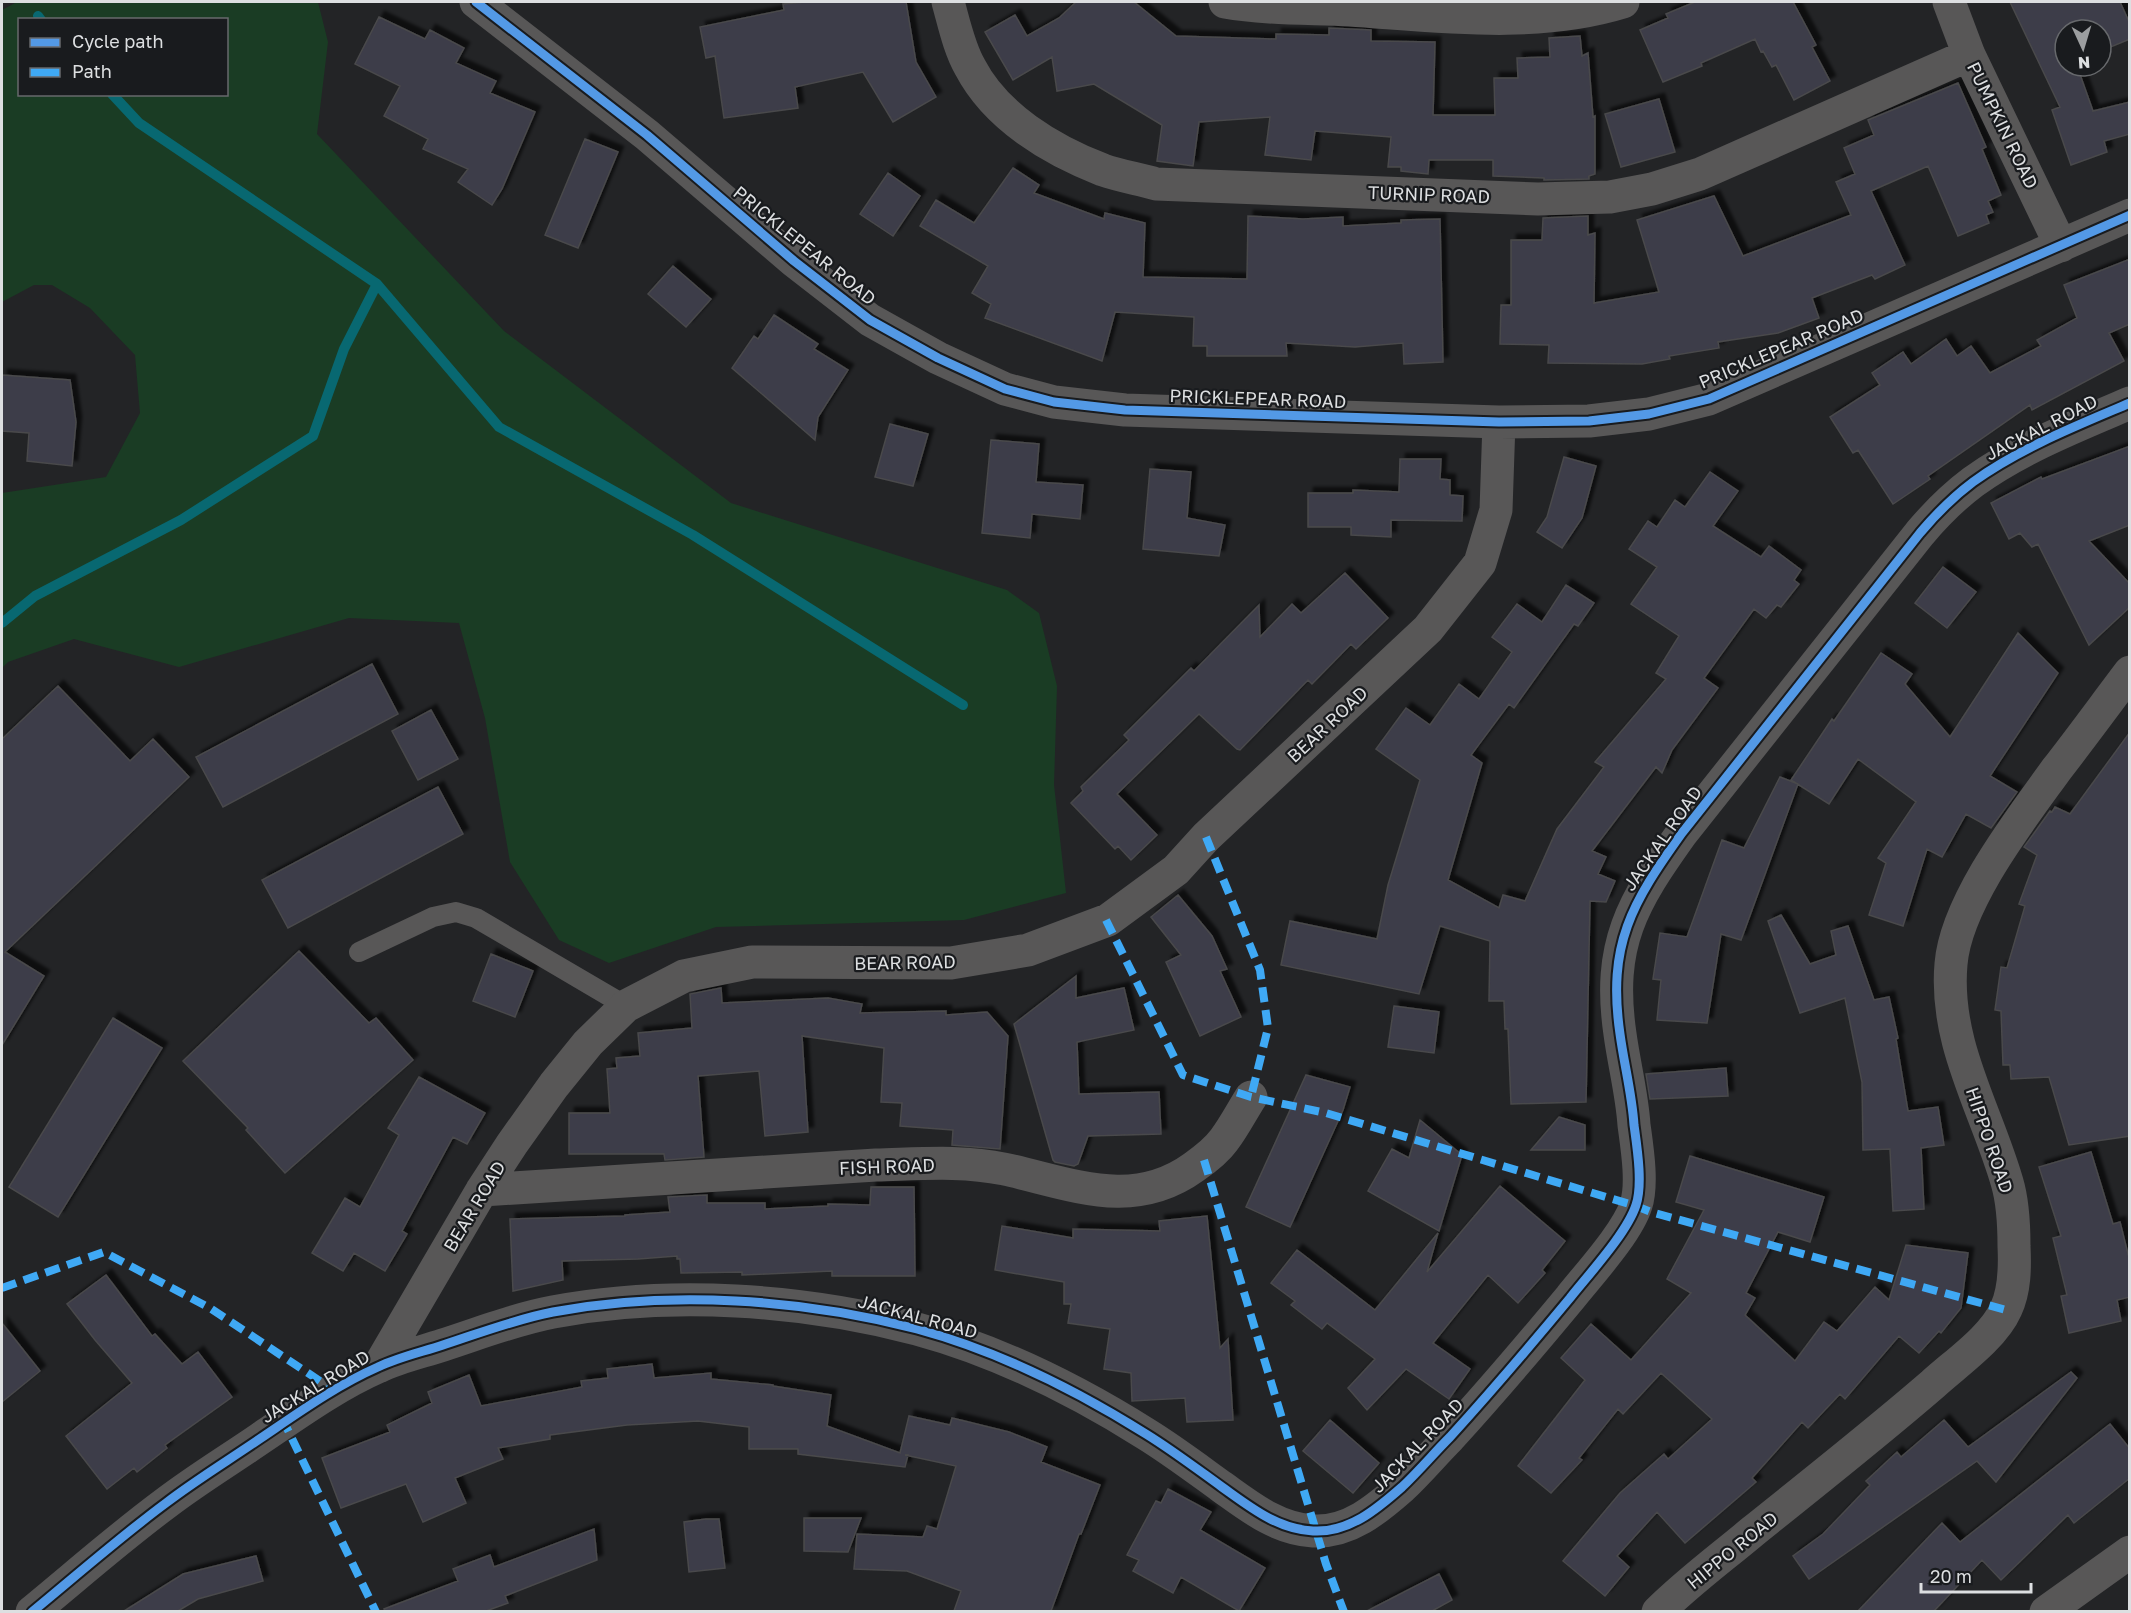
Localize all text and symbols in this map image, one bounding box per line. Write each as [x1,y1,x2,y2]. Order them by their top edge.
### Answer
legend [18,18,228,96]
north arrow [2053,18,2113,78]
text: Cycle path [72,30,164,52]
text: N [2077,53,2091,73]
street label: PUMPKIN ROAD [1963,58,2043,192]
text: Path [72,60,112,82]
street label: PRICKLEPEAR ROAD [729,181,881,309]
street label: TURNIP ROAD [1368,181,1490,207]
street label: PRICKLEPEAR ROAD [1695,303,1867,393]
street label: PRICKLEPEAR ROAD [1169,384,1347,412]
street label: JACKAL ROAD [1981,389,2101,465]
street label: BEAR ROAD [1282,681,1372,767]
street label: JACKAL ROAD [1618,781,1706,895]
street label: BEAR ROAD [854,950,956,974]
street label: HIPPO ROAD [1962,1084,2018,1196]
street label: FISH ROAD [839,1153,935,1179]
street label: BEAR ROAD [438,1157,510,1255]
street label: JACKAL ROAD [856,1289,980,1343]
street label: JACKAL ROAD [257,1345,373,1427]
street label: JACKAL ROAD [1366,1393,1468,1497]
street label: HIPPO ROAD [1682,1507,1782,1593]
scale bar [1921,1556,2030,1594]
text: 20 m [1930,1565,1972,1587]

